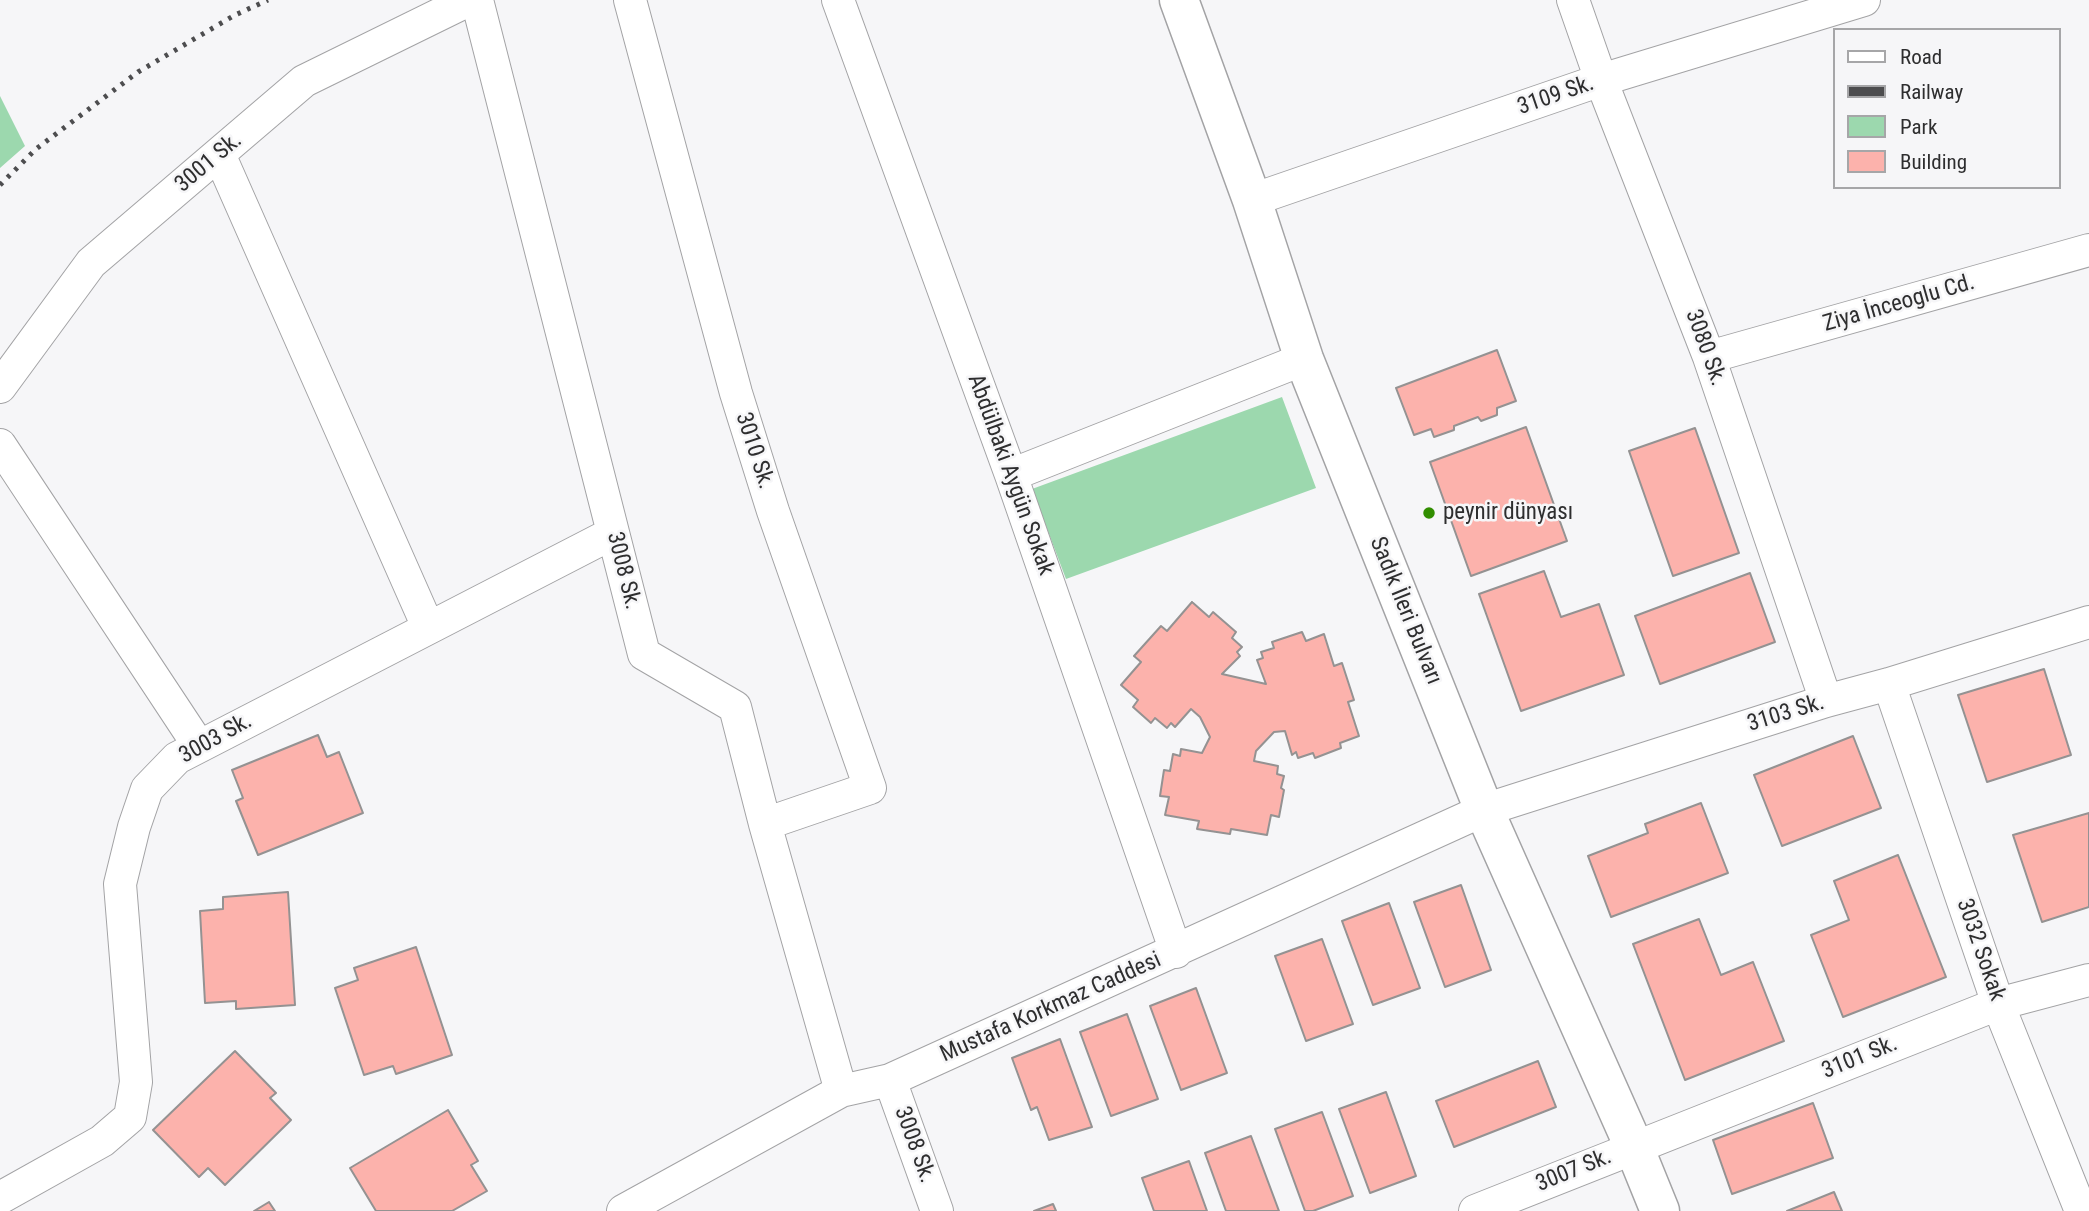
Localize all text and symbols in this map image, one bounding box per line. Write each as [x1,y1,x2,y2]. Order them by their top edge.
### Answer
legend [1834,28,2061,189]
text: Road [1900,45,1942,69]
street label: 3109 Sk. [1514,70,1598,122]
text: Railway [1900,80,1963,104]
text: Park [1900,115,1937,139]
street label: 3001 Sk. [170,127,248,199]
text: Building [1900,150,1967,174]
street label: Ziya İnceoglu Cd. [1820,269,1978,339]
street label: 3080 Sk. [1679,306,1731,390]
street label: Abdülbaki Aygün Sokak [961,371,1059,579]
street label: 3010 Sk. [729,409,779,493]
place label: peynir dünyası [1443,499,1573,527]
marker: peynir dünyası [1421,505,1437,521]
street label: 3008 Sk. [600,529,646,613]
street label: Sadık İleri Bulvarı [1363,533,1447,689]
street label: 3103 Sk. [1744,689,1828,739]
street label: 3003 Sk. [175,708,257,770]
street label: 3032 Sokak [1950,895,2010,1005]
street label: Mustafa Korkmaz Caddesi [936,947,1166,1069]
street label: 3101 Sk. [1818,1030,1902,1086]
street label: 3008 Sk. [888,1103,940,1187]
street label: 3007 Sk. [1532,1143,1616,1199]

